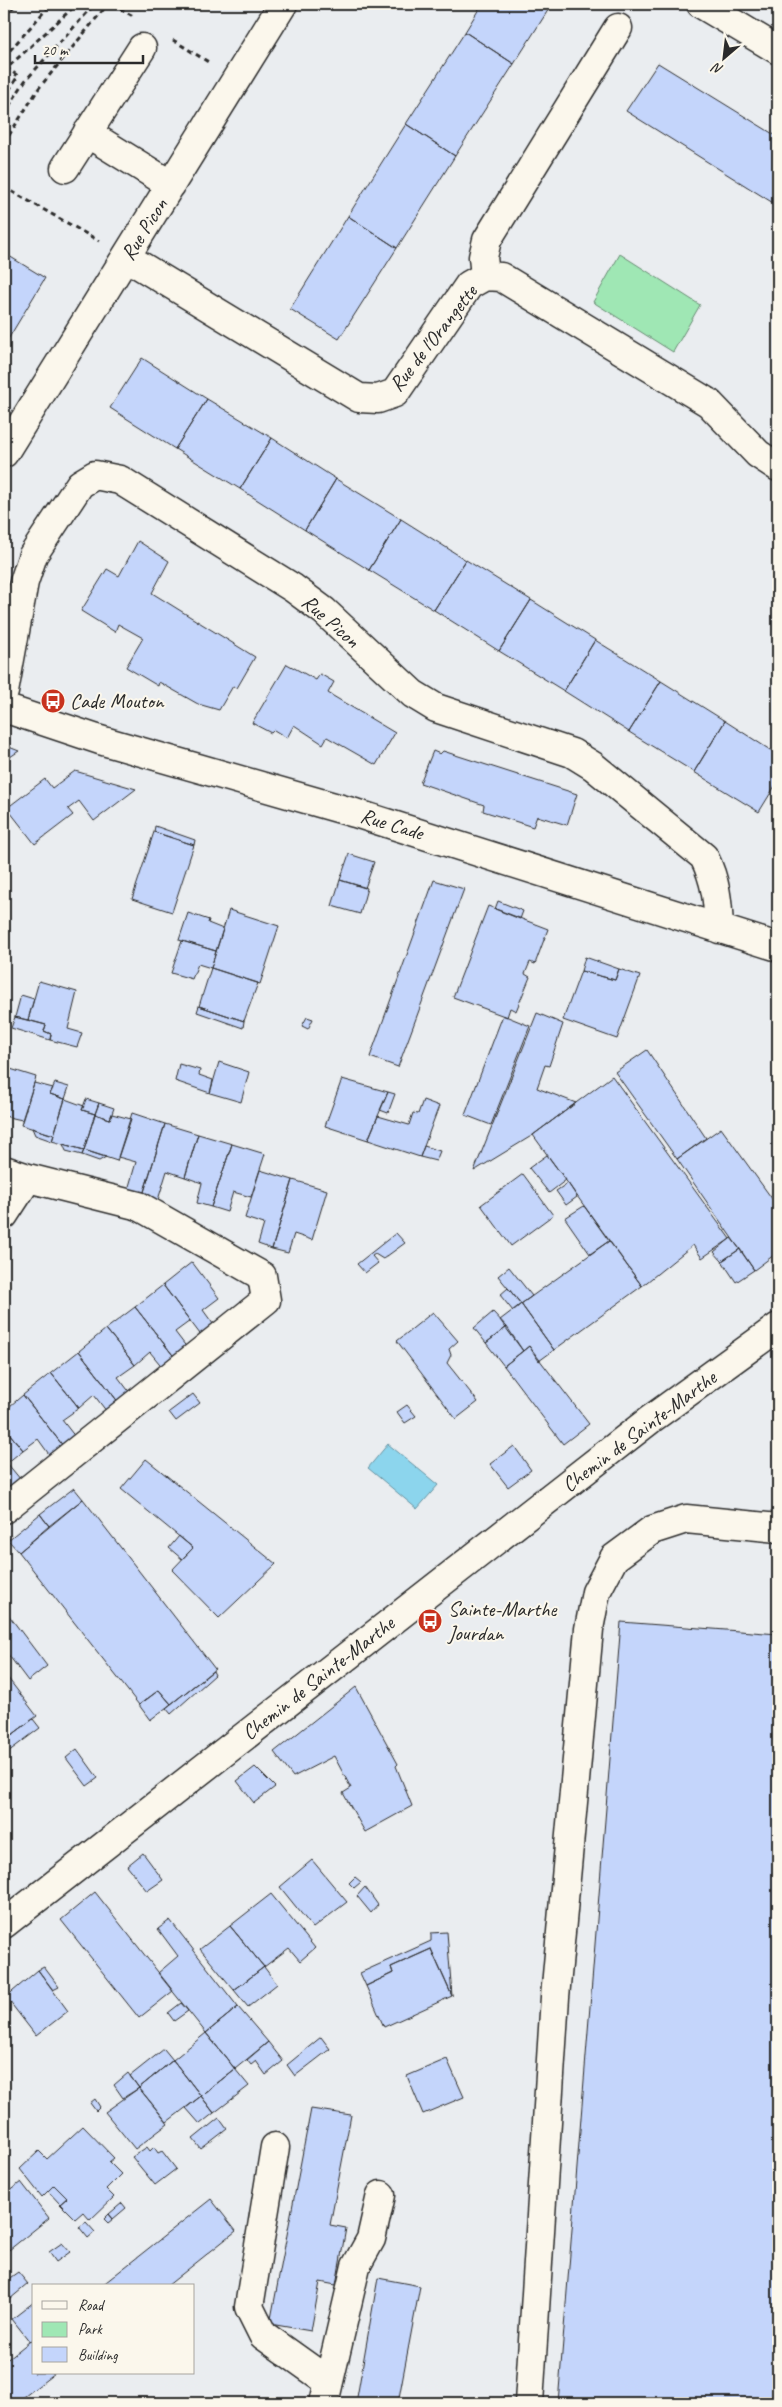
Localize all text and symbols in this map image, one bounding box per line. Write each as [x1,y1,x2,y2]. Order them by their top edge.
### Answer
scale bar [35,32,142,64]
north arrow [700,32,750,82]
text: 20 m [42,41,69,60]
text: N [708,58,726,79]
street label: Rue Picon [115,193,173,265]
street label: Rue de l'Orangette [383,279,483,396]
street label: Rue Picon [297,589,366,654]
bus stop icon: Cade Mouton [40,688,66,714]
place label: Cade Mouton [70,688,165,714]
street label: Rue Cade [358,802,429,846]
street label: Chemin de Sainte-Marthe [557,1364,722,1497]
place label: Sainte-Marthe Jourdan [447,1596,558,1646]
bus stop icon: Sainte-Marthe Jourdan [417,1608,443,1634]
street label: Chemin de Sainte-Marthe [237,1610,400,1746]
legend [32,2284,195,2374]
text: Road [78,2296,105,2315]
text: Park [78,2320,103,2339]
text: Building [78,2346,118,2365]

